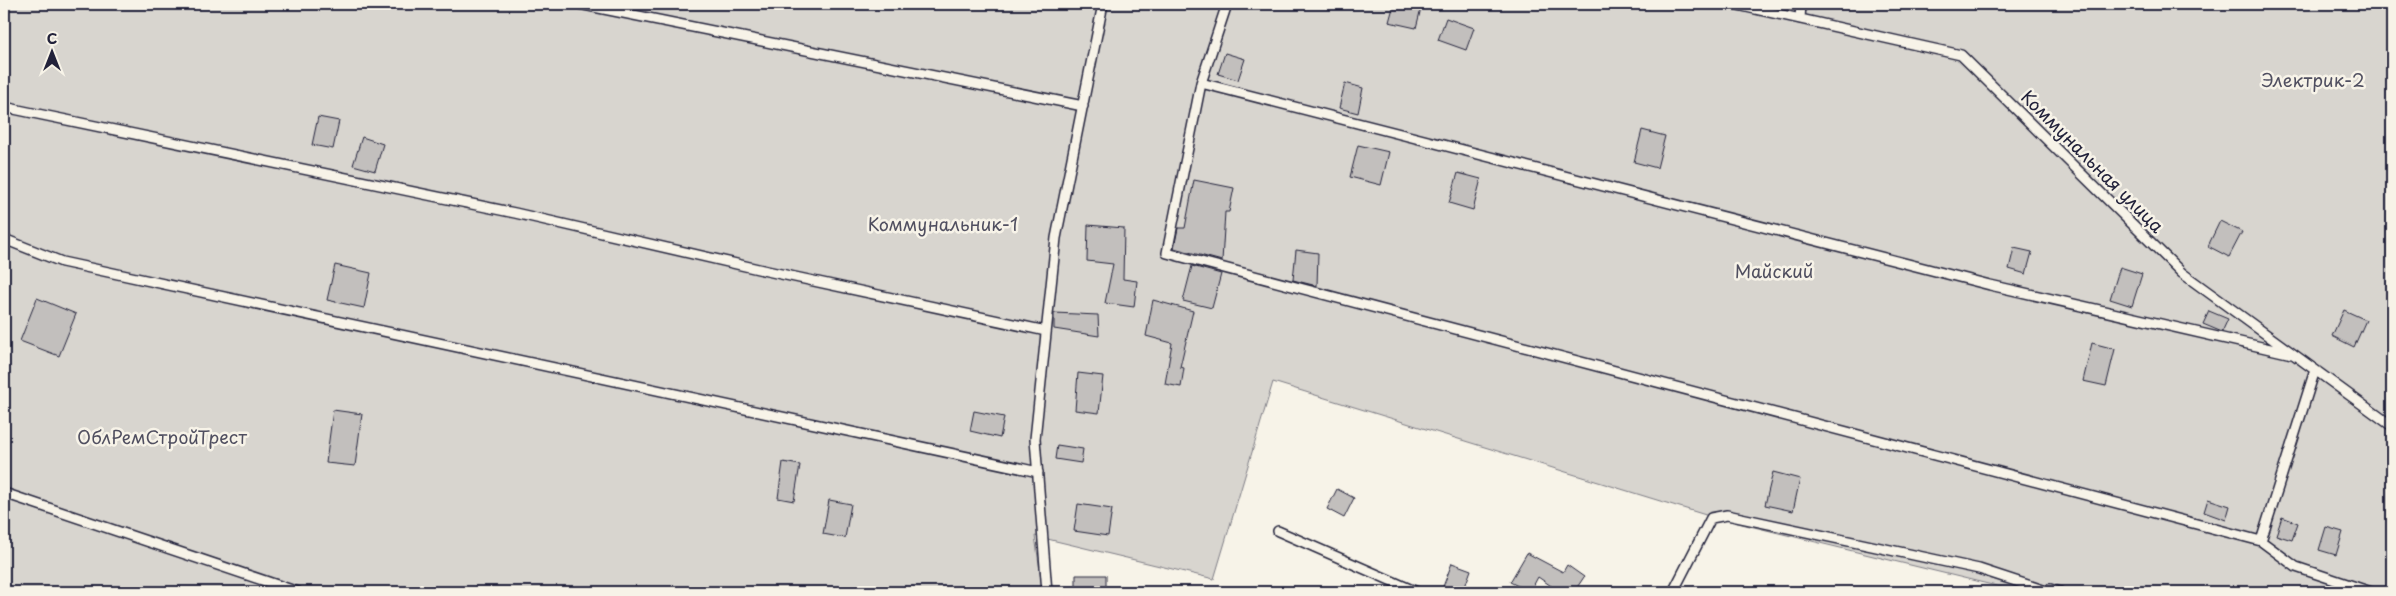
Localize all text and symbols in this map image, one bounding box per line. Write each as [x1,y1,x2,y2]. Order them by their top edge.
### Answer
north arrow [28,28,78,78]
text: С [47,28,57,49]
park label: Электрик-2 [2261,66,2365,93]
street label: Коммунальная улица [2015,83,2171,239]
park label: Коммунальник-1 [868,210,1018,237]
park label: Майский [1735,257,1813,284]
park label: ОблРемСтройТрест [77,423,247,450]

